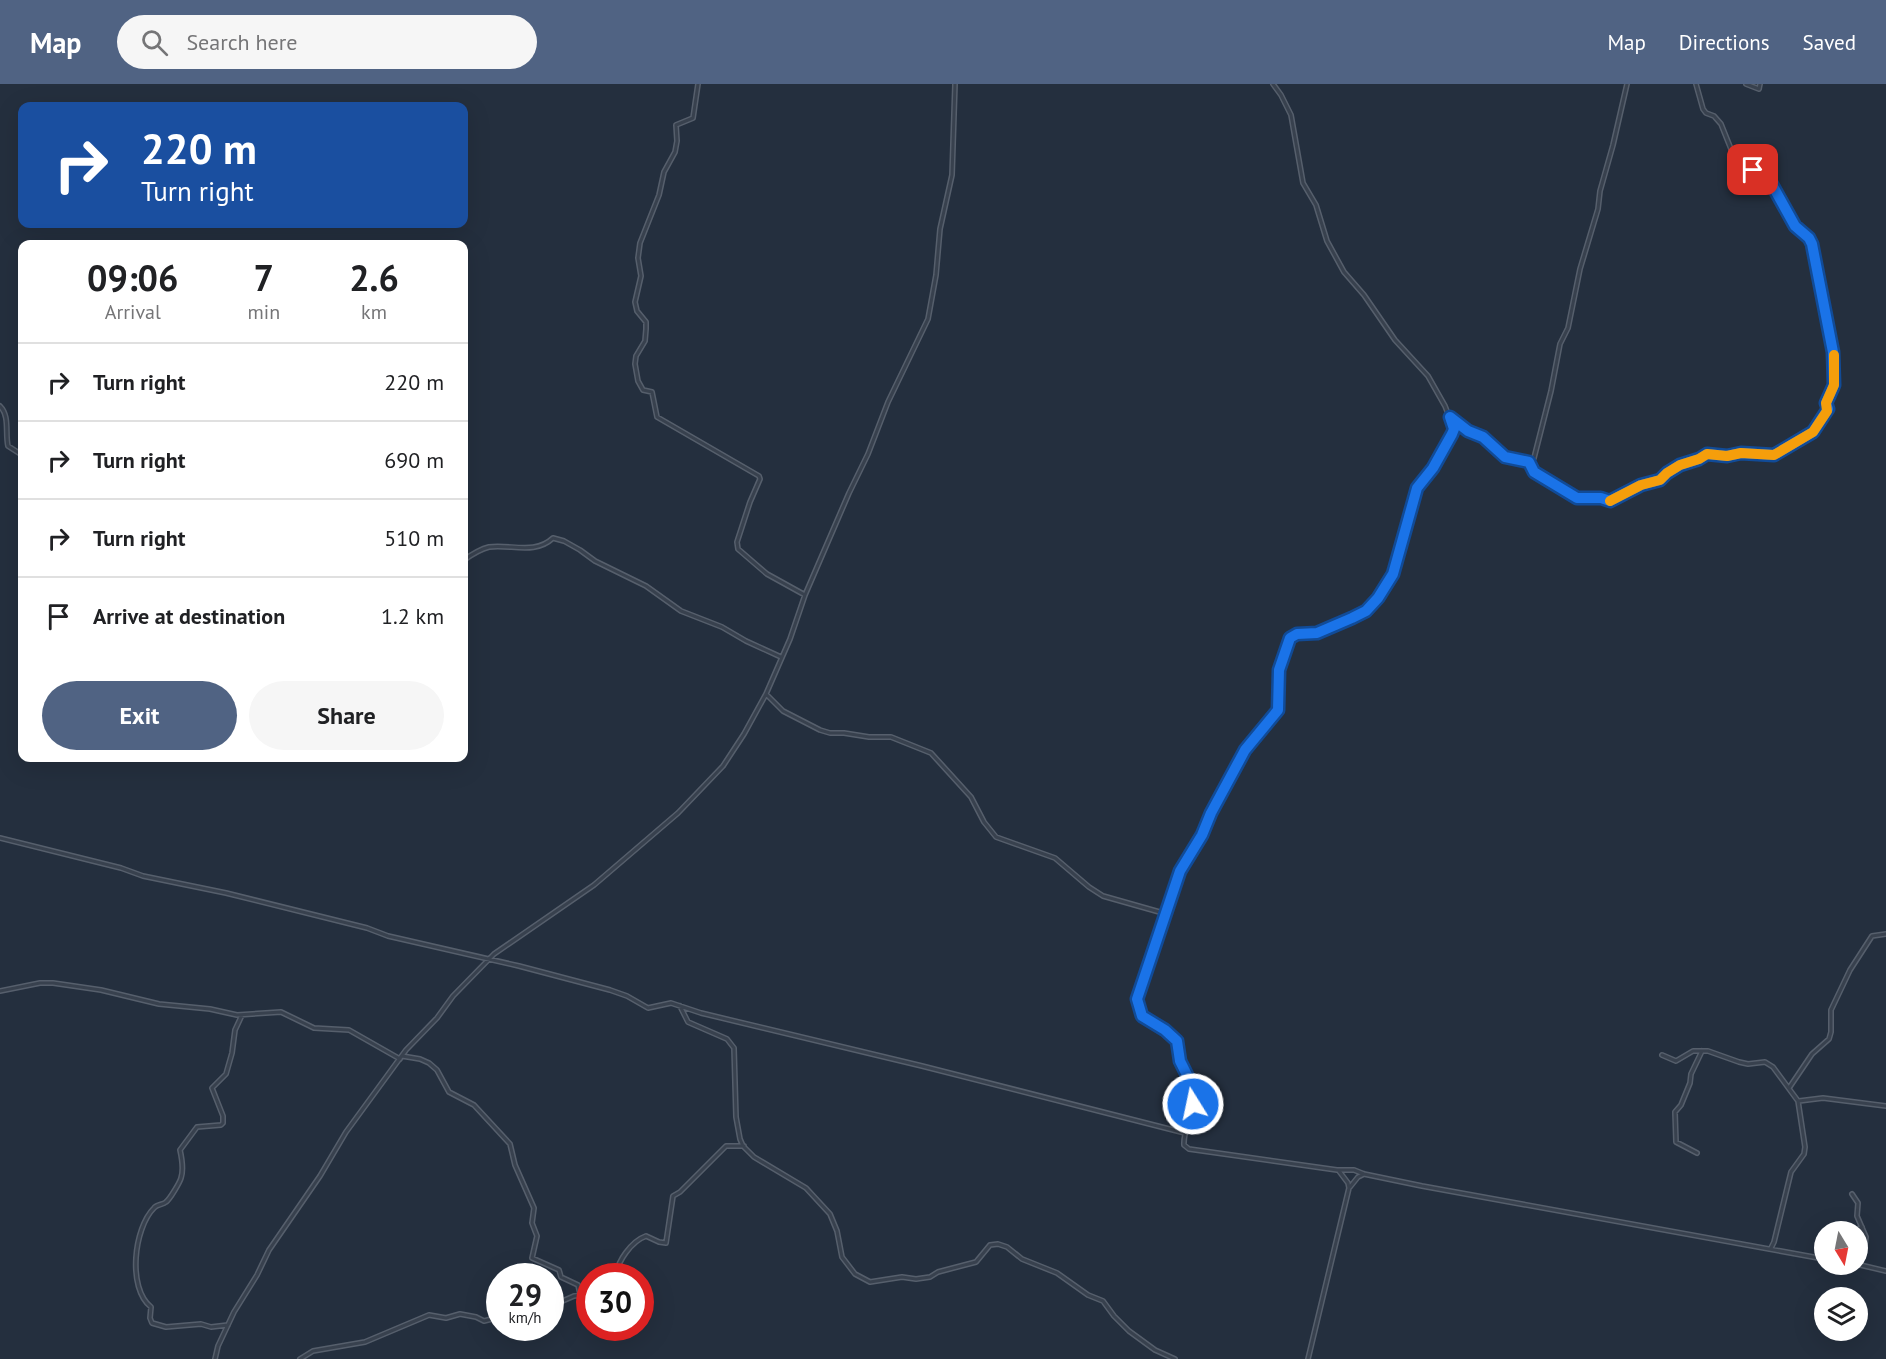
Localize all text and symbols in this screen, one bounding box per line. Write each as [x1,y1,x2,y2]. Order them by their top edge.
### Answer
search box [117,15,537,69]
text: Map [30,24,81,61]
icon: search [138,26,171,59]
text: Search here [186,28,297,56]
text: Map [1607,29,1646,56]
text: Directions [1679,29,1770,56]
text: Saved [1803,29,1856,56]
text: 220 m [141,121,257,176]
icon: right [42,126,120,204]
pin [1727,144,1778,195]
icon: arrive [1736,153,1769,186]
text: Turn right [141,174,254,208]
text: 09:06 [87,254,178,301]
text: 7 [254,254,274,301]
text: 2.6 [349,254,399,301]
text: Arrival [105,299,161,325]
text: min [248,299,280,325]
text: km [361,299,387,325]
icon: right [42,366,75,399]
text: Turn right [93,368,185,396]
text: 220 m [384,368,444,396]
icon: right [42,444,75,477]
text: Turn right [93,446,185,474]
text: 690 m [384,446,444,474]
icon: right [42,522,75,555]
text: Turn right [93,524,185,552]
text: 510 m [384,524,444,552]
icon: arrive [42,600,75,633]
text: Arrive at destination [93,602,285,630]
text: 1.2 km [381,602,444,630]
button: Exit [42,681,237,750]
button: Share [249,681,444,750]
position arrow [1161,1072,1225,1136]
north arrow [1814,1221,1868,1275]
map controls [1814,1221,1868,1341]
speed limit sign: 30 [576,1263,654,1341]
text: 29 [508,1275,542,1314]
button: layers [1814,1287,1868,1341]
text: km/h [509,1308,541,1327]

